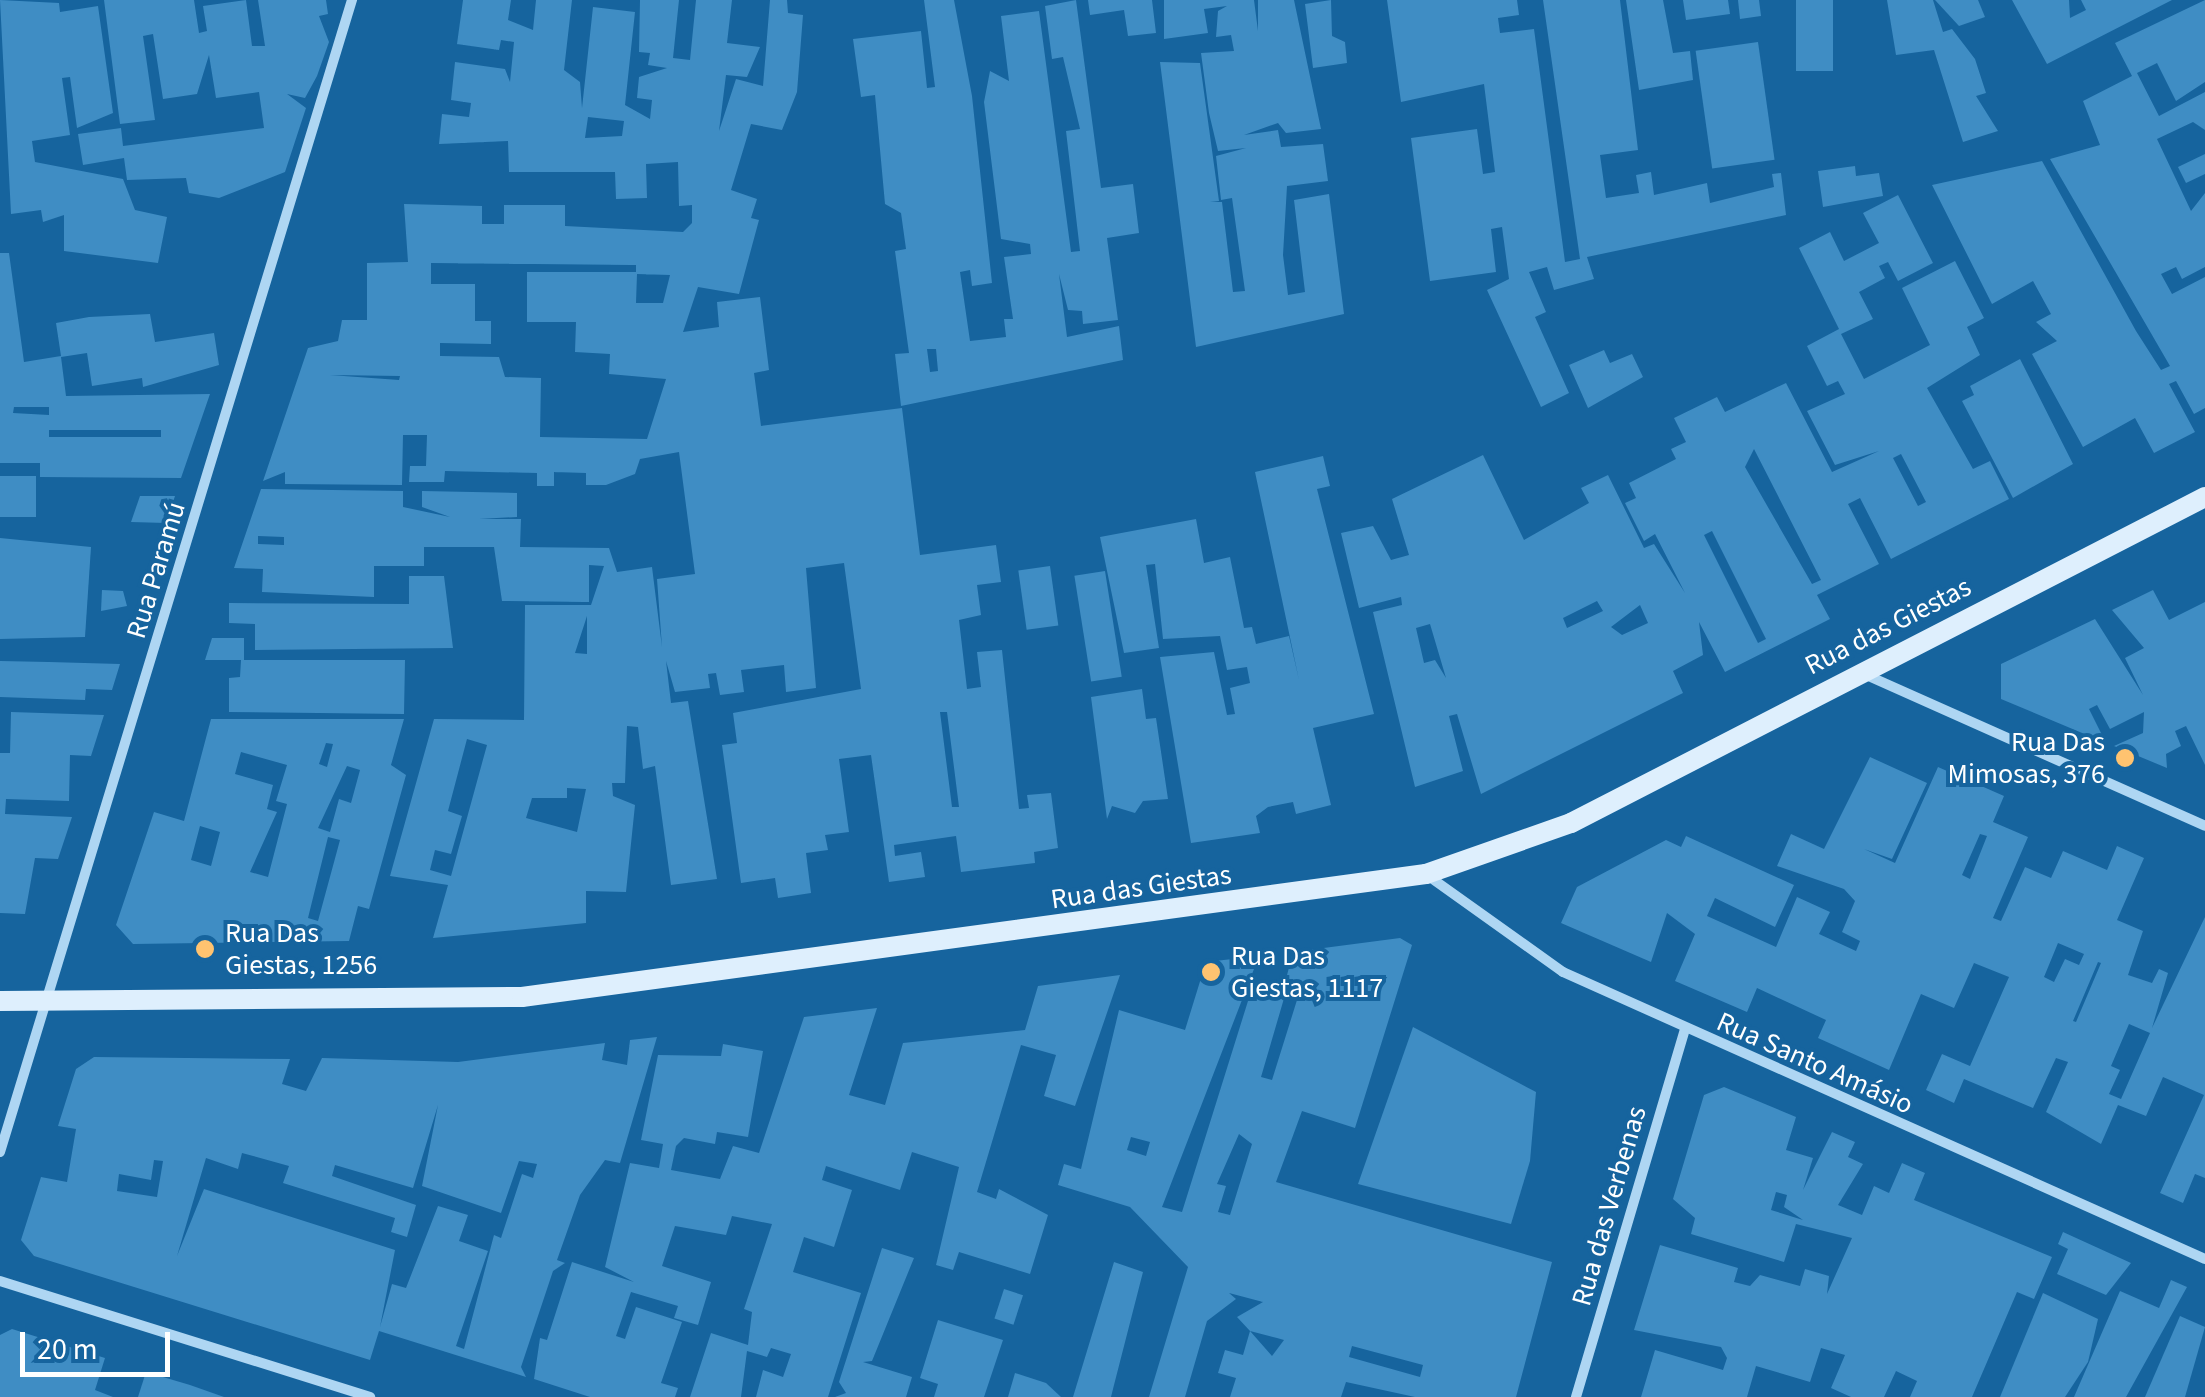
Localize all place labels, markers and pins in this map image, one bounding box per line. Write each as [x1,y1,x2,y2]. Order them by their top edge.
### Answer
place label: Rua Das Mimosas, 376 [1948,725,2105,791]
marker: Rua Das Mimosas, 376 [2114,747,2136,769]
place label: Rua Das Giestas, 1256 [225,916,377,982]
marker: Rua Das Giestas, 1256 [194,938,216,960]
place label: Rua Das Giestas, 1117 [1231,939,1383,1005]
marker: Rua Das Giestas, 1117 [1200,961,1222,983]

